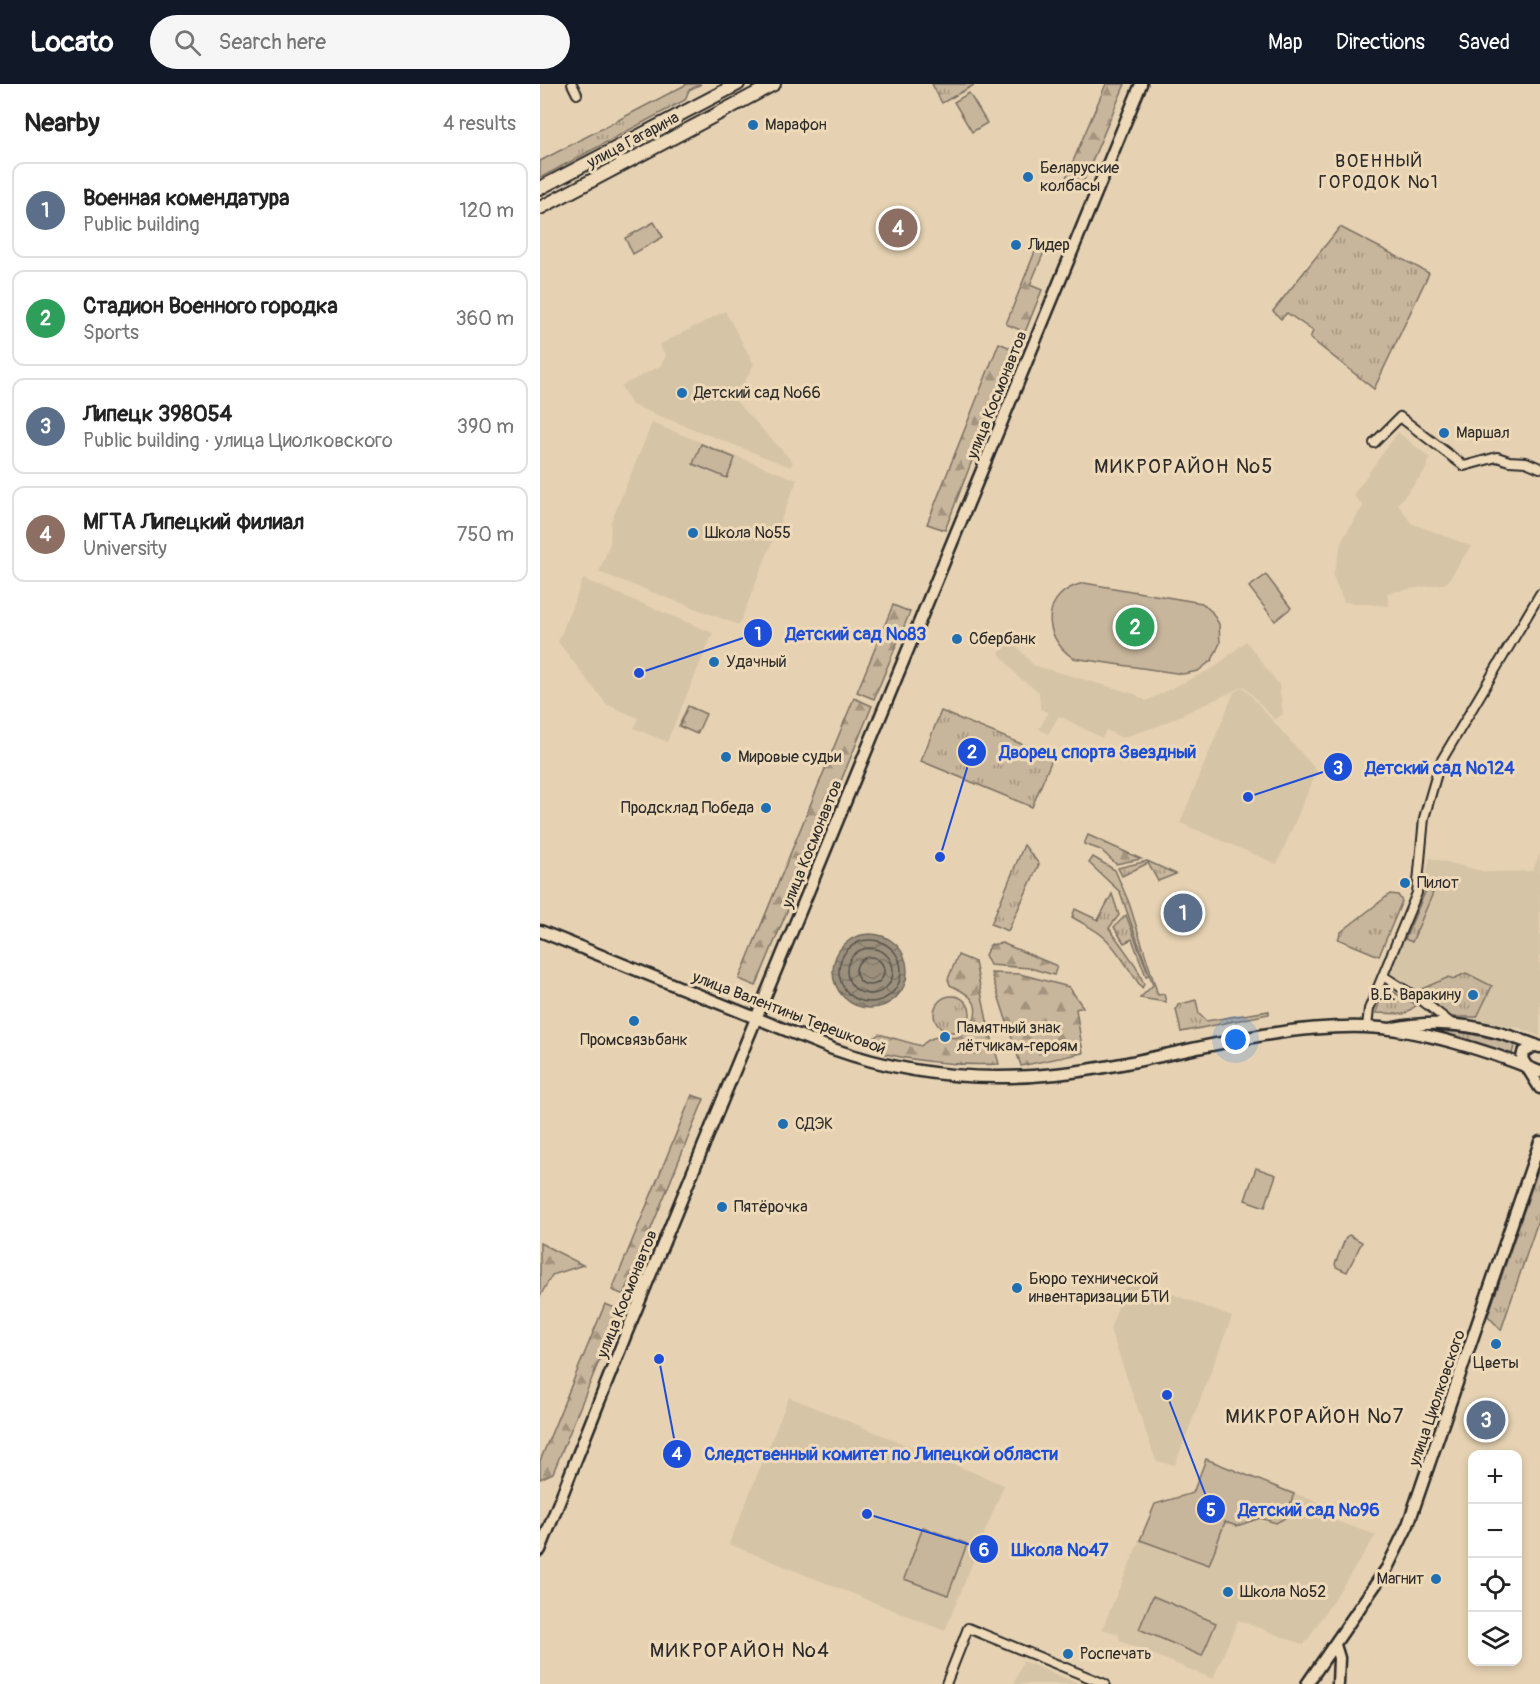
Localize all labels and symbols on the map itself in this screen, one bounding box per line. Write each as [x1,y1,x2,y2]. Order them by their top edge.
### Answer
street label: улица Гагарина [583,107,682,173]
place label: Марафон [765,115,827,135]
marker: Марафон [746,118,760,132]
district label: ВОЕННЫЙ ГОРОДОК №1 [1319,150,1439,194]
place label: Беларуские колбасы [1040,158,1119,196]
marker: Беларуские колбасы [1021,170,1035,184]
pin: 4 [878,206,918,250]
place label: Лидер [1027,235,1070,255]
marker: Лидер [1009,238,1023,252]
street label: улица Космонавтов [962,328,1032,463]
place label: Детский сад №66 [693,383,821,403]
marker: Детский сад №66 [675,386,689,400]
place label: Маршал [1456,423,1510,443]
marker: Маршал [1437,426,1451,440]
district label: МИКРОРАЙОН №5 [1094,454,1274,479]
place label: Школа №55 [705,523,791,543]
marker: Школа №55 [686,526,700,540]
pin: 2 [1116,604,1154,650]
callout: Детский сад №83 [743,615,938,651]
text: 1 [754,623,762,646]
text: Детский сад №83 [785,623,926,646]
place label: Сбербанк [969,629,1036,649]
marker: Сбербанк [950,632,964,646]
place label: Удачный [726,652,787,672]
marker: Удачный [707,655,721,669]
callout: Дворец спорта Звездный [957,734,1208,770]
text: 2 [967,741,977,764]
text: Дворец спорта Звездный [999,741,1196,764]
place label: Мировые судьи [738,747,841,767]
callout: Детский сад №124 [1323,749,1527,785]
marker: Мировые судьи [719,750,733,764]
text: 3 [1333,757,1343,780]
text: Детский сад №124 [1364,757,1515,780]
street label: улица Космонавтов [777,777,847,912]
place label: Продсклад Победа [621,798,754,818]
marker: Продсклад Победа [759,801,773,815]
place label: Пилот [1417,873,1459,893]
marker: Пилот [1398,876,1412,890]
pin: 1 [1164,890,1202,936]
street label: улица Валентины Терешковой [689,966,889,1059]
place label: В.Б. Варакину [1370,985,1461,1005]
marker: В.Б. Варакину [1466,988,1480,1002]
marker: Промсвязьбанк [627,1014,641,1028]
place label: Памятный знак лётчикам-героям [957,1018,1078,1056]
your location [1221,1025,1250,1054]
place label: Промсвязьбанк [580,1030,688,1050]
marker: Памятный знак лётчикам-героям [938,1030,952,1044]
place label: СДЭК [795,1114,833,1134]
marker: СДЭК [776,1117,790,1131]
place label: Пятёрочка [734,1197,808,1217]
marker: Пятёрочка [715,1200,729,1214]
street label: улица Космонавтов [592,1227,662,1362]
place label: Бюро технической инвентаризации БТИ [1029,1269,1169,1307]
marker: Бюро технической инвентаризации БТИ [1010,1281,1024,1295]
street label: улица Циолковского [1404,1327,1470,1470]
marker: Цветы [1489,1337,1503,1351]
place label: Цветы [1473,1353,1519,1373]
pin: 3 [1466,1398,1506,1442]
district label: МИКРОРАЙОН №7 [1225,1404,1405,1429]
callout: Следственный комитет по Липецкой области [662,1436,1069,1472]
text: 4 [672,1443,683,1466]
text: Следственный комитет по Липецкой области [704,1443,1058,1466]
callout: Детский сад №96 [1196,1491,1391,1527]
text: 5 [1206,1499,1216,1522]
text: Детский сад №96 [1237,1499,1380,1522]
callout: Школа №47 [969,1531,1120,1567]
text: 6 [979,1539,989,1562]
text: Школа №47 [1010,1539,1109,1562]
place label: Магнит [1376,1569,1424,1589]
marker: Магнит [1429,1572,1443,1586]
place label: Школа №52 [1240,1582,1326,1602]
marker: Школа №52 [1221,1585,1235,1599]
district label: МИКРОРАЙОН №4 [650,1638,830,1663]
place label: Роспечать [1080,1644,1152,1664]
marker: Роспечать [1061,1647,1075,1661]

